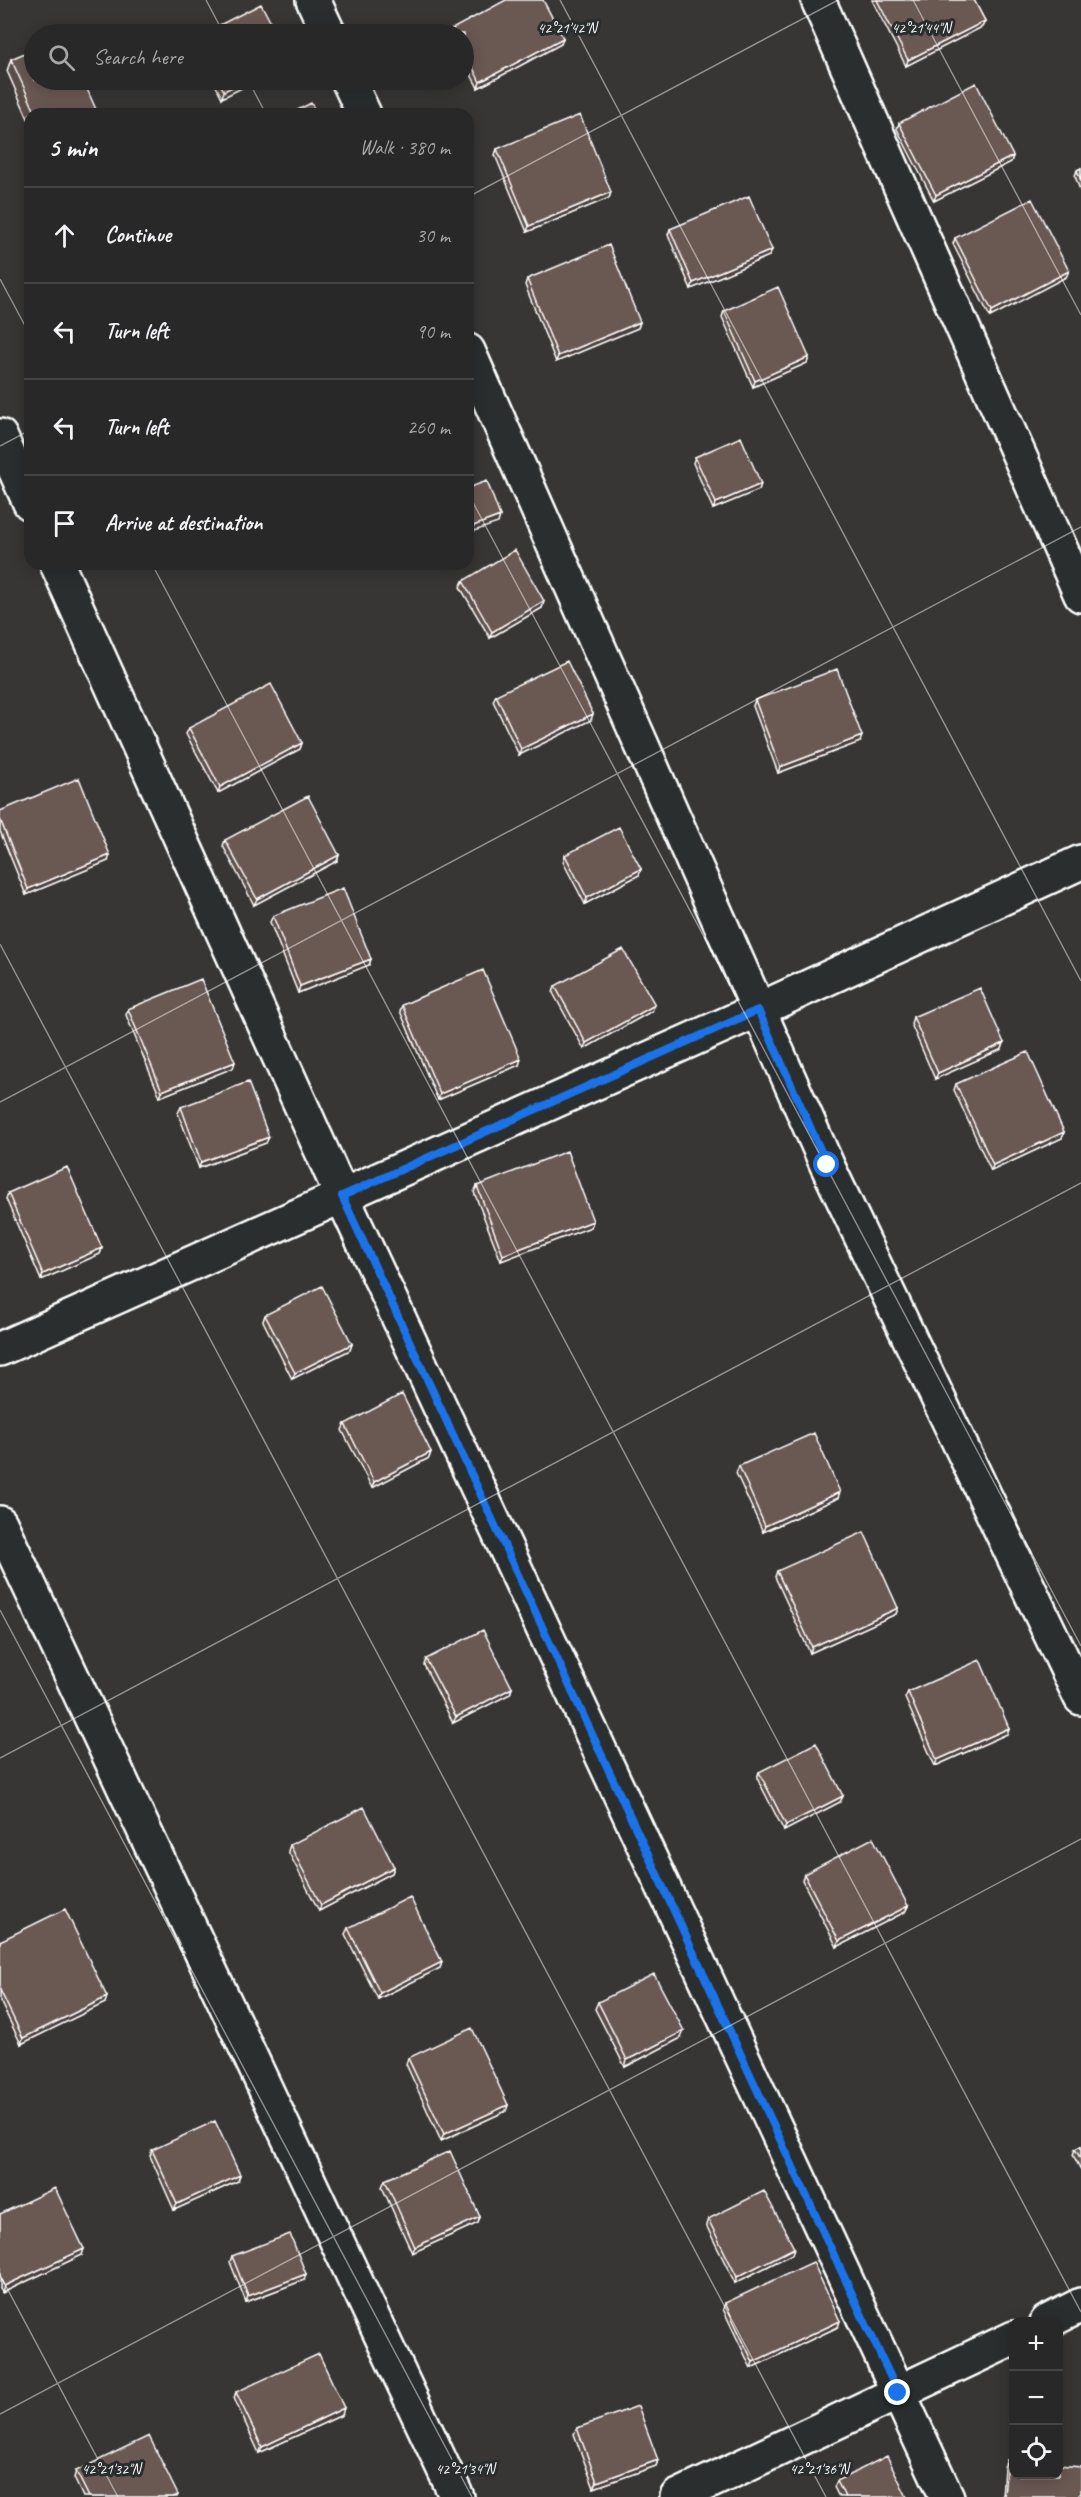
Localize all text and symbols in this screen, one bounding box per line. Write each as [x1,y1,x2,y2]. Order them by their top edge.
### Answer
text: 42°21'42"N [537,19,600,38]
text: 42°21'44"N [891,19,954,38]
search box [24,24,474,90]
icon: search [45,41,78,74]
text: Search here [93,43,183,71]
text: 5 min [48,131,97,164]
text: Walk · 380 m [360,135,450,160]
icon: ahead [48,219,81,252]
text: Continue [105,221,171,249]
text: 30 m [416,223,450,248]
icon: left [48,315,81,348]
text: Turn left [105,317,169,345]
text: 90 m [416,319,450,344]
icon: left [48,411,81,444]
text: Turn left [105,413,169,441]
text: 260 m [407,415,450,440]
icon: arrive [48,507,81,540]
text: Arrive at destination [105,509,262,537]
route start [813,1151,839,1177]
map controls [1009,2317,1063,2479]
button: + [1009,2317,1063,2371]
button: − [1009,2371,1063,2425]
route end [884,2379,910,2405]
button: locate [1009,2425,1063,2479]
text: 42°21'32"N [81,2460,144,2479]
text: 42°21'34"N [435,2460,498,2479]
text: 42°21'36"N [789,2460,852,2479]

